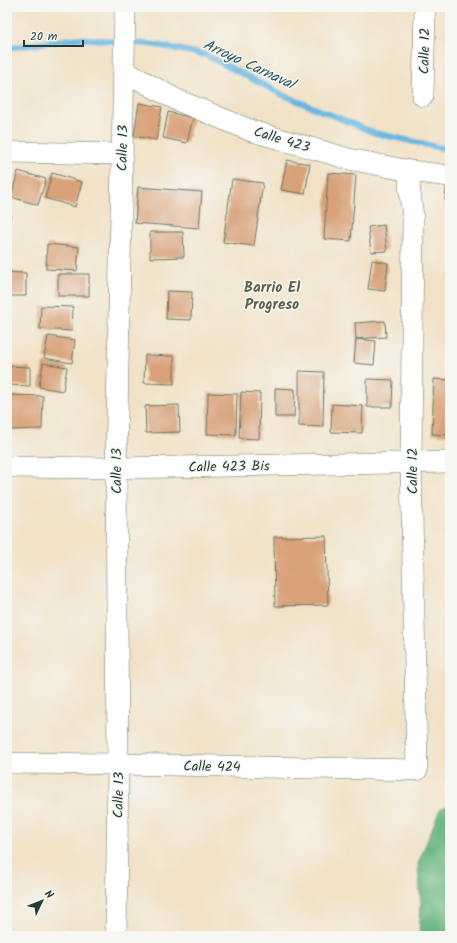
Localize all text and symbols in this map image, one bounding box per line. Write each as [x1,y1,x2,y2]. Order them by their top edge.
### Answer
scale bar [24,22,83,48]
text: 20 m [30,27,58,46]
street label: Calle 12 [414,28,436,74]
water label: Arroyo Carnaval [199,33,301,98]
street label: Calle 423 [251,121,312,159]
street label: Calle 13 [112,125,134,171]
district label: Barrio El Progreso [244,276,300,317]
street label: Calle 13 [106,448,128,494]
street label: Calle 12 [402,448,424,494]
street label: Calle 423 Bis [188,455,270,479]
street label: Calle 424 [183,756,241,779]
street label: Calle 13 [108,772,130,818]
north arrow [22,881,62,921]
text: N [40,886,58,904]

